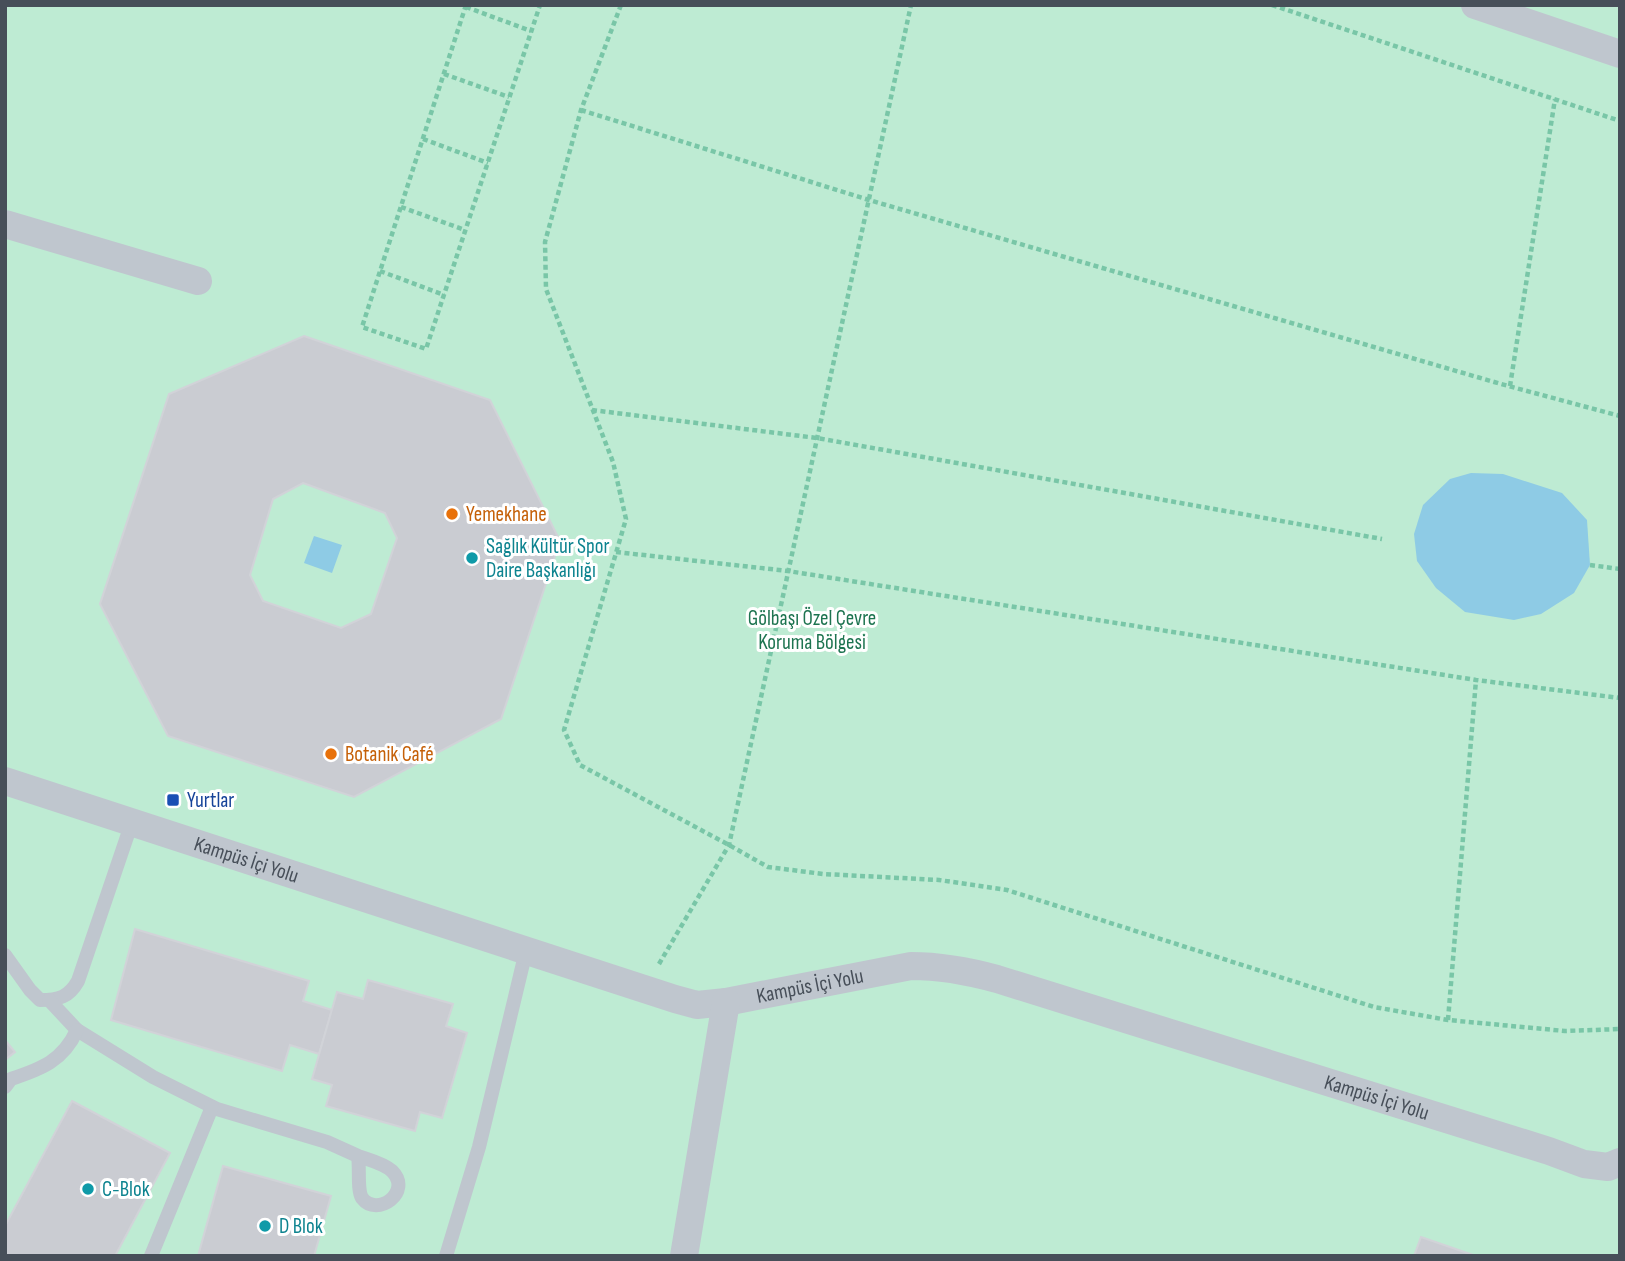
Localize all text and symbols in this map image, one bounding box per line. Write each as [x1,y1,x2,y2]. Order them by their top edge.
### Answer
place label: Yemekhane [466,502,547,527]
marker: Yemekhane [444,506,460,522]
place label: Sağlık Kültür Spor Daire Başkanlığı [486,534,610,583]
marker: Sağlık Kültür Spor Daire Başkanlığı [464,550,480,566]
park label: Gölbaşı Özel Çevre Koruma Bölgesi [748,606,876,655]
place label: Botanik Café [345,742,434,767]
marker: Botanik Café [323,746,339,762]
place label: Yurtlar [187,788,234,813]
marker: Yurtlar [165,792,181,808]
street label: Kampüs İçi Yolu [191,831,302,889]
street label: Kampüs İçi Yolu [754,964,866,1009]
street label: Kampüs İçi Yolu [1321,1070,1432,1126]
place label: C-Blok [102,1177,150,1202]
marker: C-Blok [80,1181,96,1197]
place label: D Blok [279,1214,323,1239]
marker: D Blok [257,1218,273,1234]

